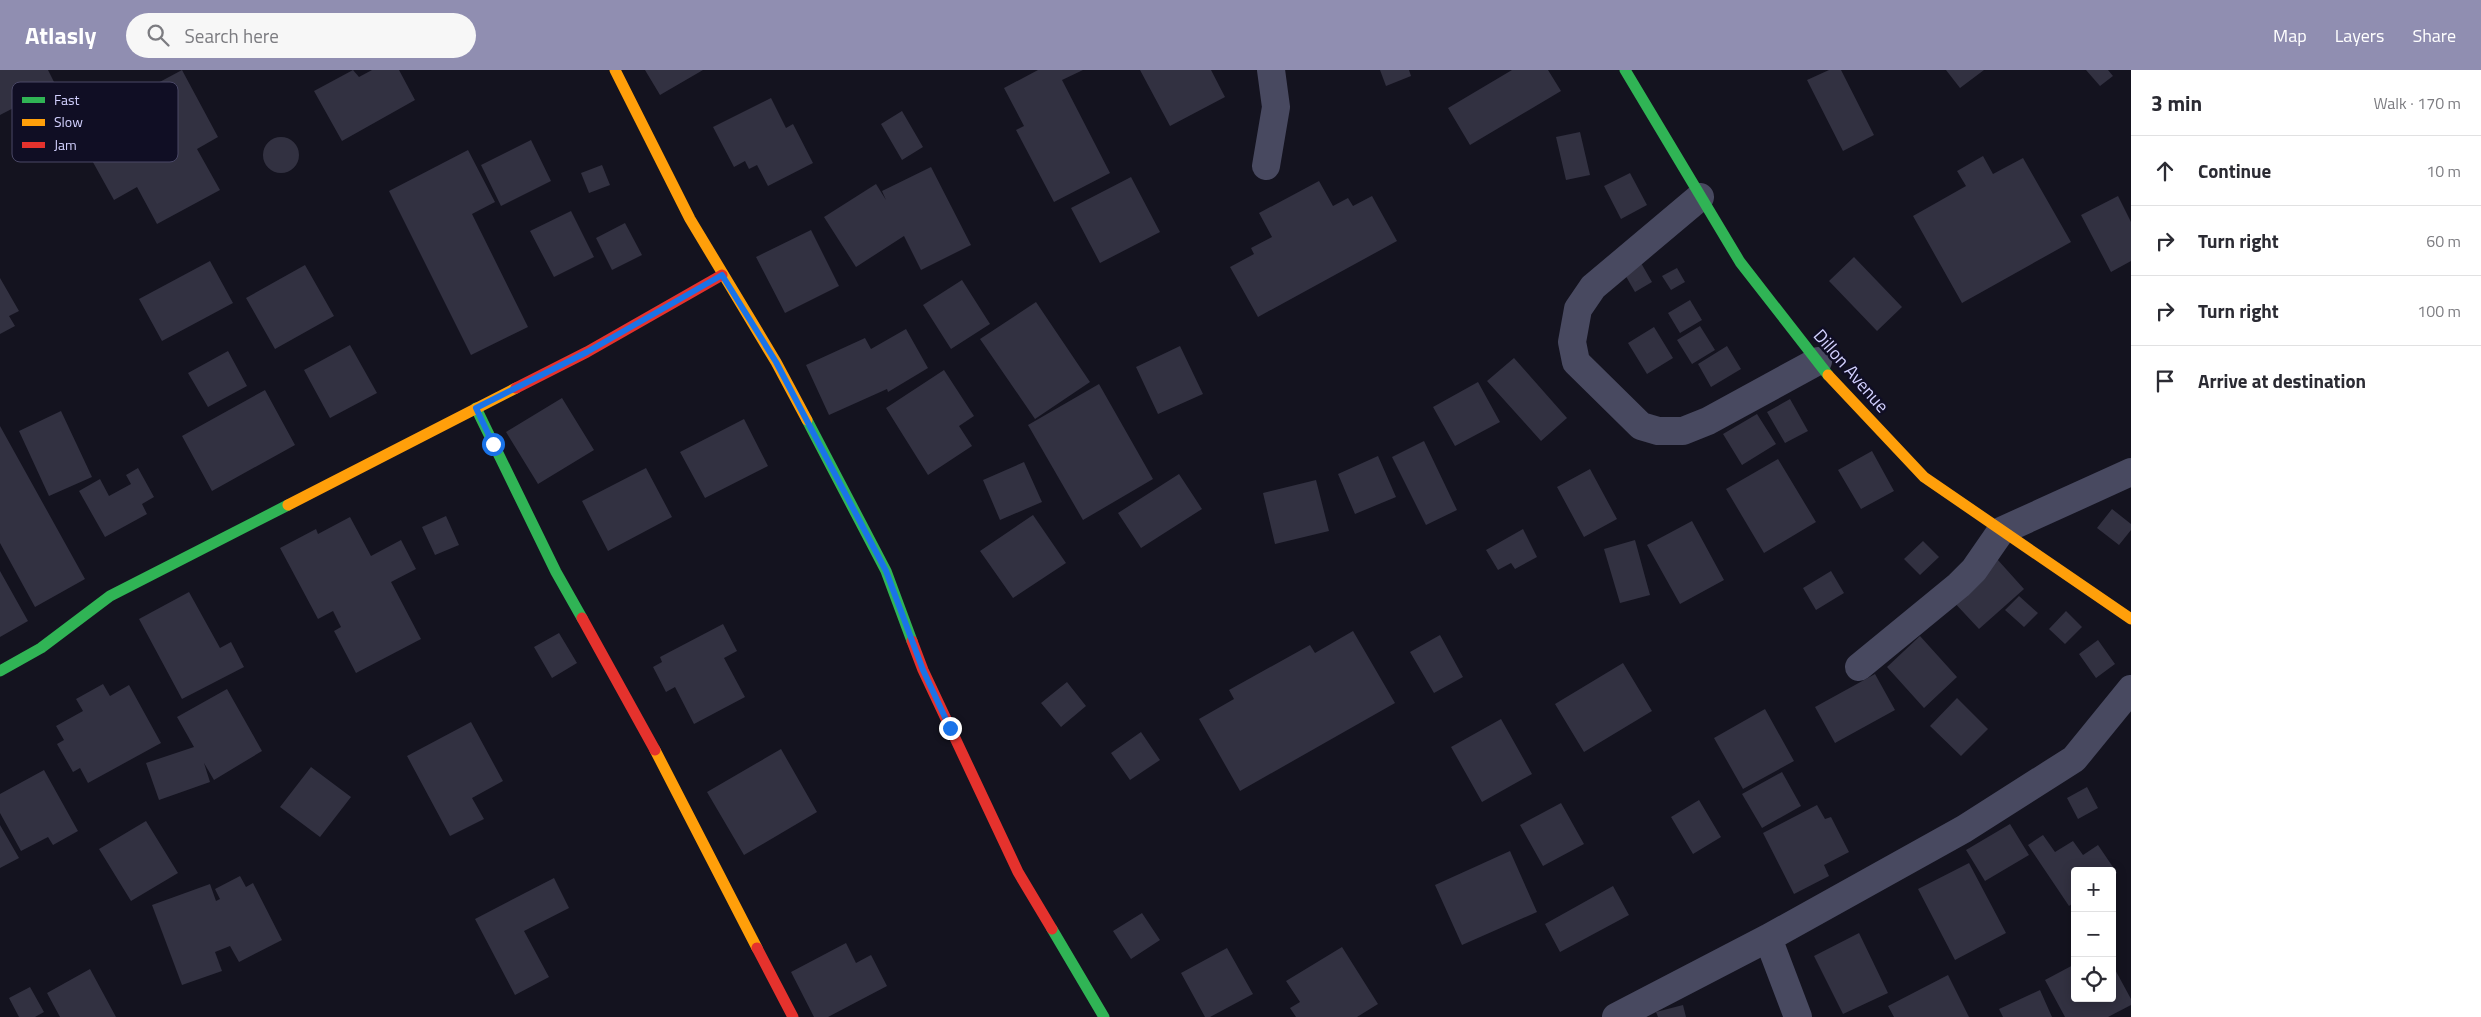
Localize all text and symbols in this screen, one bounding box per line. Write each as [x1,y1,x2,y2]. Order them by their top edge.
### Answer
search box [126,13,476,58]
text: Atlasly [25,17,96,53]
icon: search [144,21,172,49]
text: Search here [184,21,279,50]
text: Map [2273,22,2307,49]
text: Layers [2335,22,2384,49]
text: Share [2412,22,2456,49]
legend [12,82,178,162]
text: 3 min [2151,87,2202,119]
text: Fast [54,89,79,110]
text: Walk · 170 m [2373,91,2461,115]
text: Slow [54,111,83,132]
text: Jam [54,134,77,155]
text: Continue [2198,156,2271,185]
icon: ahead [2151,157,2179,185]
text: 10 m [2426,159,2461,183]
text: Turn right [2198,226,2279,255]
icon: right [2151,227,2179,255]
text: 60 m [2426,229,2461,253]
text: Turn right [2198,296,2279,325]
icon: right [2151,297,2179,325]
text: 100 m [2417,299,2461,323]
street label: Dillon Avenue [1807,323,1895,419]
text: Arrive at destination [2198,366,2366,395]
icon: arrive [2151,367,2179,395]
route start [482,433,505,456]
route end [939,717,962,740]
map controls [2071,867,2116,1002]
button: + [2071,867,2116,912]
button: − [2071,912,2116,957]
button: locate [2071,957,2116,1002]

